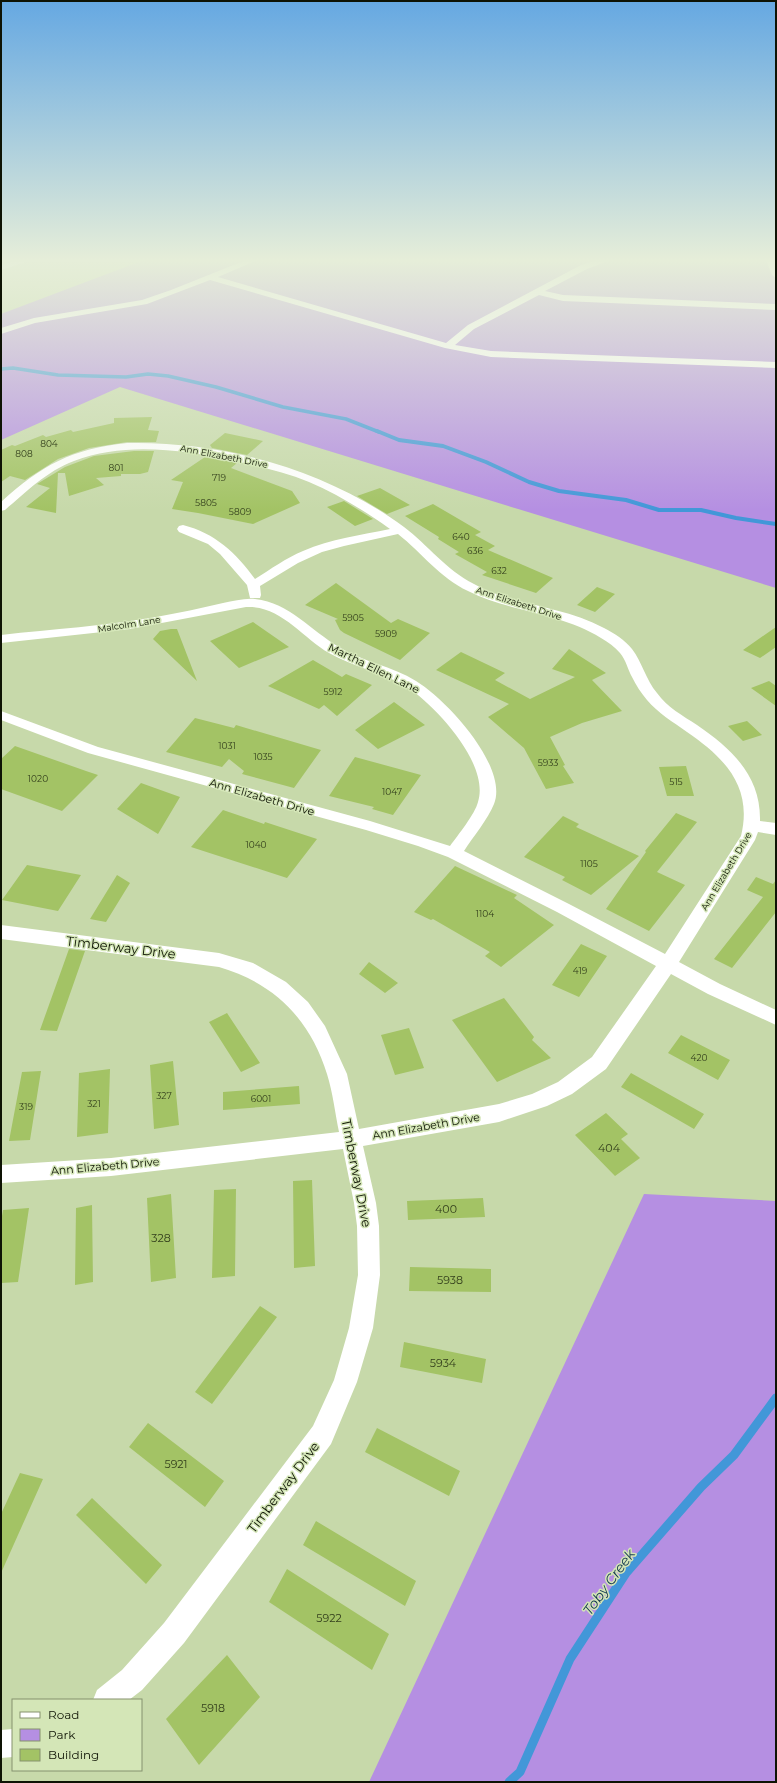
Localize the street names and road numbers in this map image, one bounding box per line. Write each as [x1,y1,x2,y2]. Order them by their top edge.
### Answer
street label: Ann Elizabeth Drive [179,442,269,470]
street label: Ann Elizabeth Drive [475,584,564,622]
street label: Malcolm Lane [97,614,162,634]
street label: Martha Ellen Lane [326,640,422,696]
street label: Ann Elizabeth Drive [208,775,317,819]
street label: Ann Elizabeth Drive [698,830,754,912]
street label: Timberway Drive [65,932,177,962]
street label: Ann Elizabeth Drive [371,1110,481,1142]
street label: Timberway Drive [339,1118,375,1229]
street label: Ann Elizabeth Drive [50,1154,160,1178]
street label: Timberway Drive [244,1438,323,1536]

